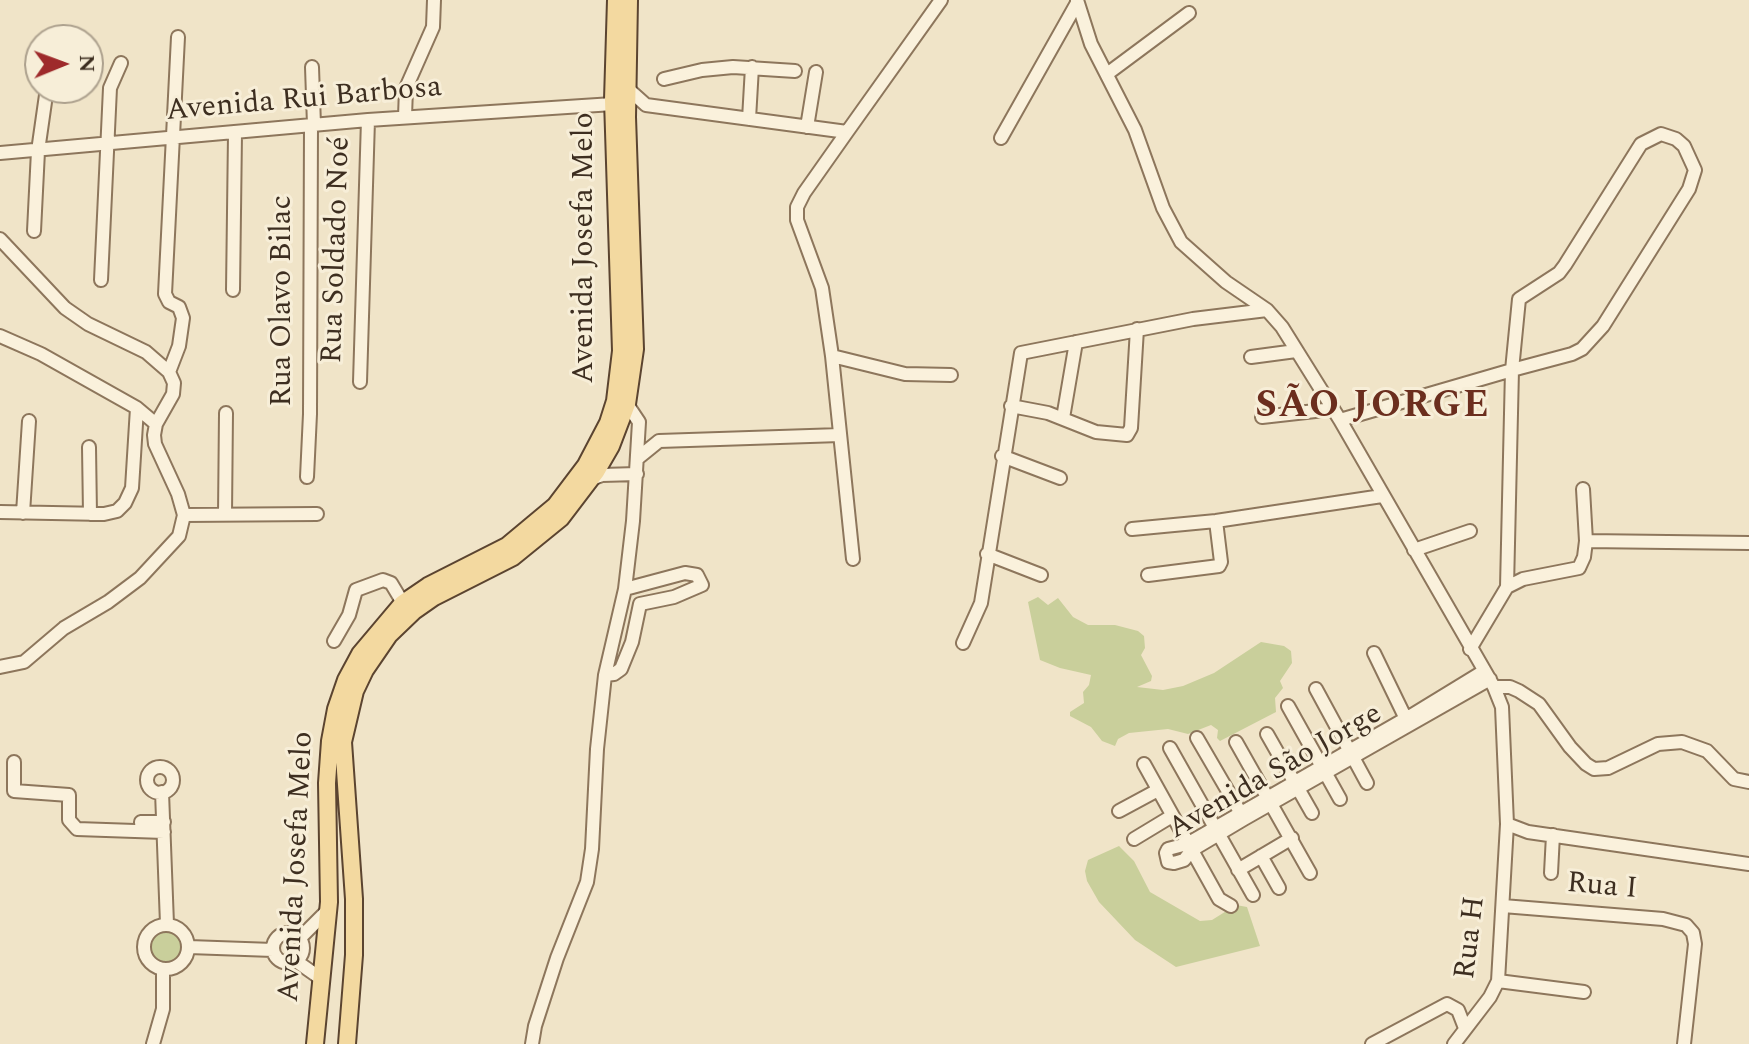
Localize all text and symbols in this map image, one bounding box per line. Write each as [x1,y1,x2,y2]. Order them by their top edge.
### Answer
north arrow [24,24,104,104]
text: N [70,54,103,73]
street label: Avenida Rui Barbosa [165,71,443,131]
street label: Avenida Josefa Melo [568,112,604,384]
street label: Rua Soldado Noé [316,136,360,364]
street label: Rua Olavo Bilac [266,195,302,407]
district label: SÃO JORGE [1255,386,1491,432]
street label: Avenida São Jorge [1163,697,1389,849]
street label: Avenida Josefa Melo [273,731,323,1003]
street label: Rua I [1565,867,1639,909]
street label: Rua H [1449,895,1495,981]

